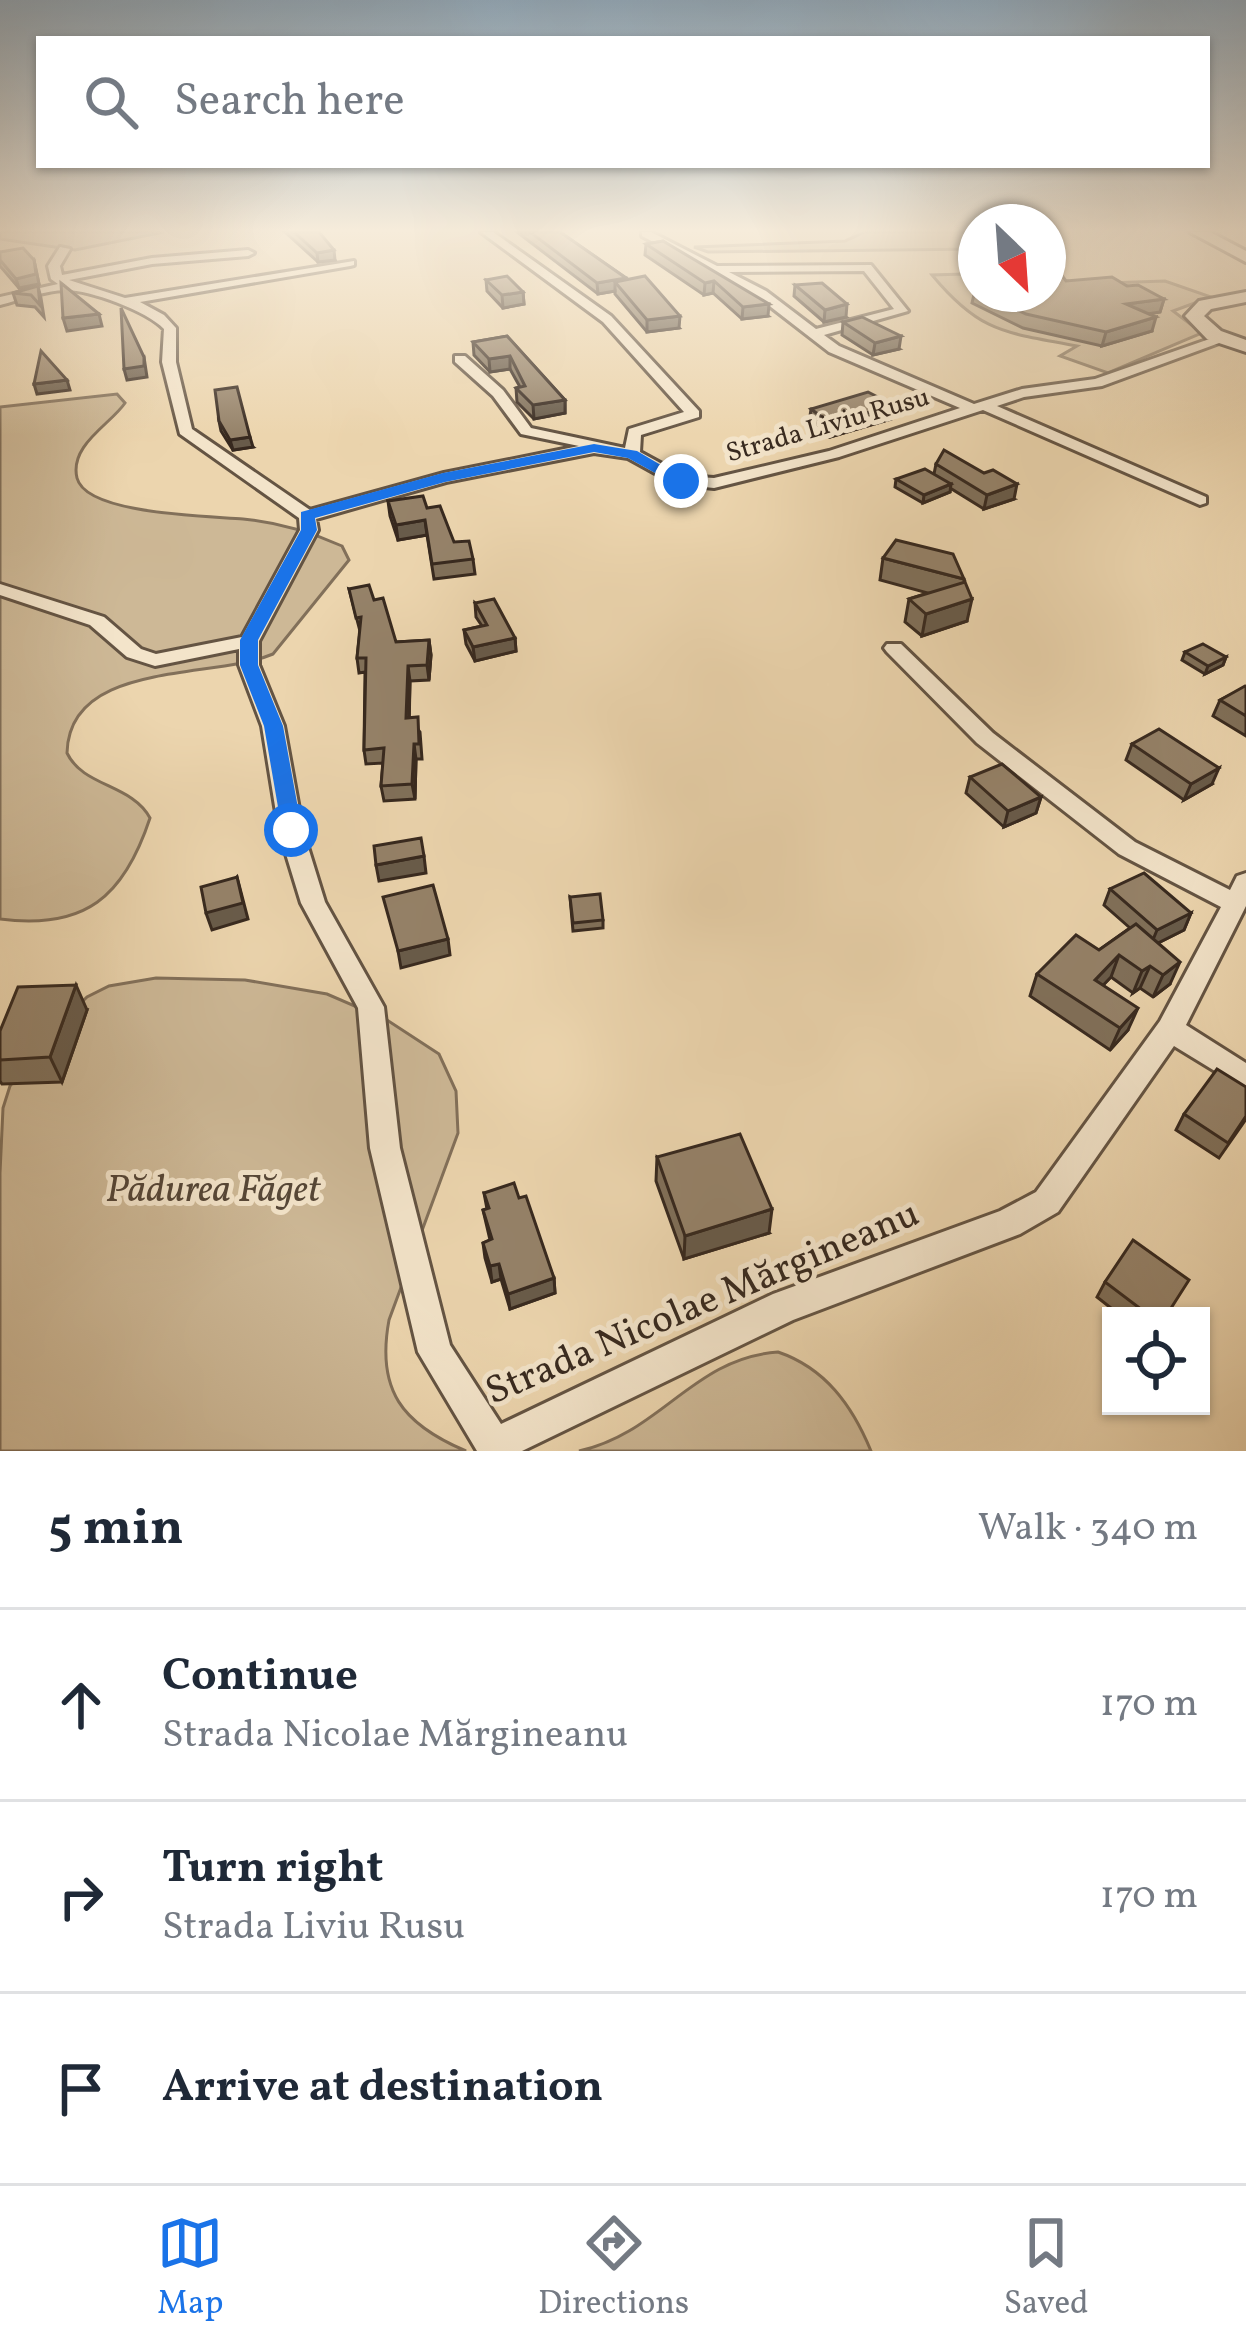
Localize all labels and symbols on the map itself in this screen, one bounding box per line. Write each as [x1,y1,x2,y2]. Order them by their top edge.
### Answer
north arrow [958,204,1066,312]
street label: Strada Liviu Rusu [722,379,934,473]
route end [654,454,708,508]
route start [264,803,318,857]
park label: Pădurea Făget [106,1164,322,1218]
street label: Strada Nicolae Mărgineanu [478,1188,928,1420]

